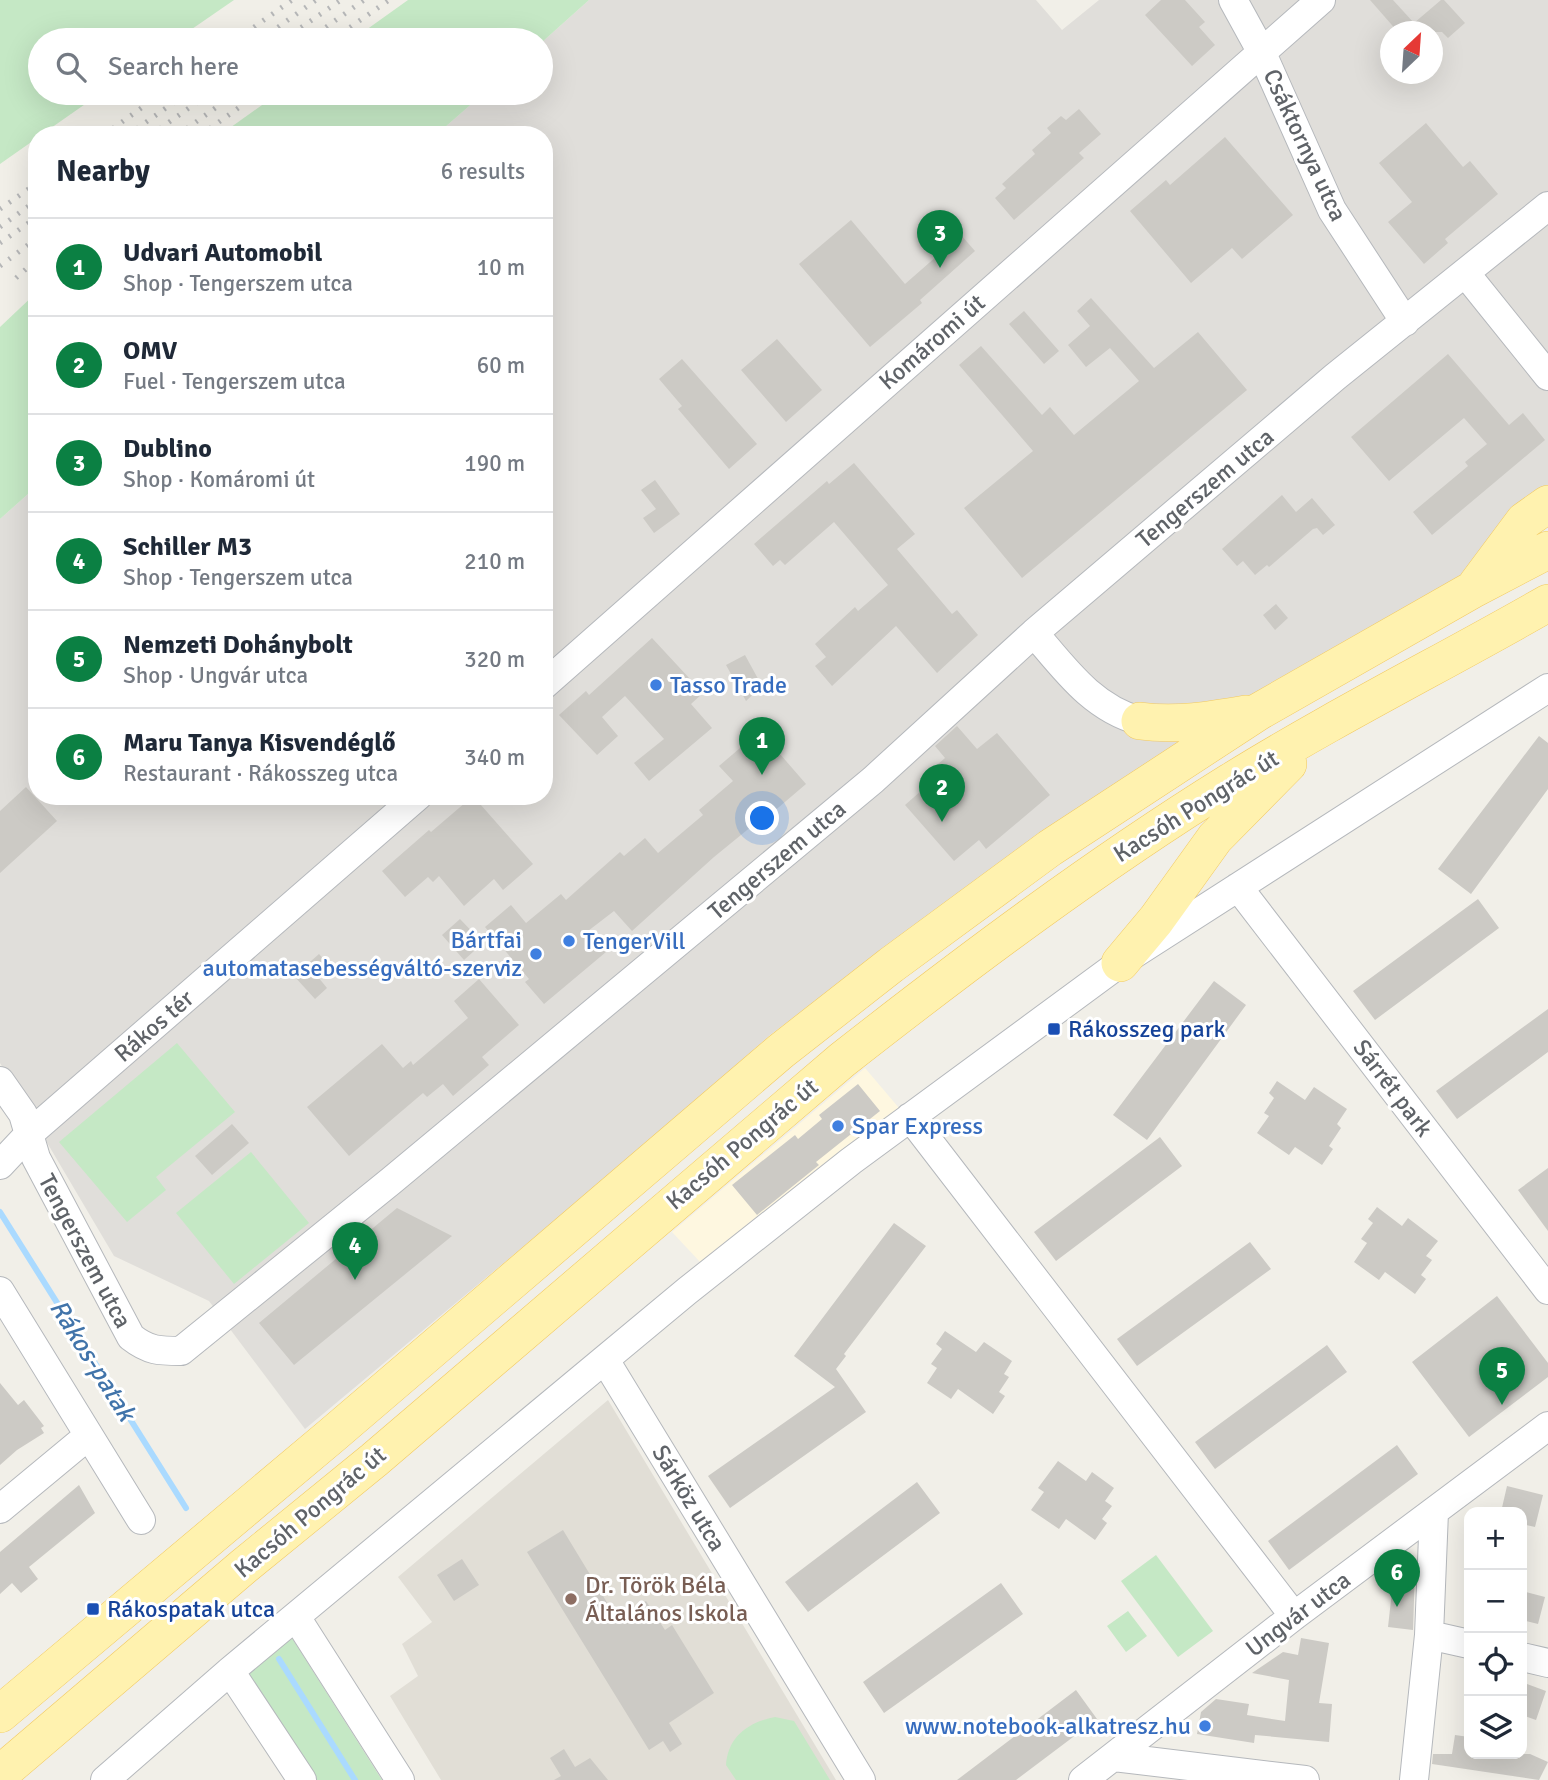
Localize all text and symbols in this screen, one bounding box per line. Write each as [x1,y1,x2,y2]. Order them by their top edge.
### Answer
north arrow [1380,21,1443,84]
search box [28,28,553,105]
icon: search [52,48,90,86]
text: Search here [108,51,239,83]
street label: Csáktornya utca [1257,64,1353,226]
text: Nearby [56,153,150,190]
text: 6 results [441,157,525,186]
pin: 3 [917,210,963,268]
text: Udvari Automobil [123,237,323,269]
text: 1 [73,253,85,282]
text: 10 m [477,253,525,282]
text: Shop · Tengerszem utca [123,269,353,298]
street label: Komáromi út [873,288,991,396]
text: OMV [123,335,177,367]
text: 2 [73,351,85,380]
text: 60 m [477,351,525,380]
text: Fuel · Tengerszem utca [123,367,346,396]
street label: Tengerszem utca [1130,422,1280,554]
text: Dublino [123,433,212,465]
text: 3 [73,449,85,478]
text: 190 m [464,449,525,478]
text: Shop · Komáromi út [123,465,315,494]
text: Schiller M3 [123,531,252,563]
text: 4 [73,547,85,576]
text: 210 m [464,547,525,576]
text: Shop · Tengerszem utca [123,563,353,592]
text: Nemzeti Dohánybolt [123,629,353,661]
text: 5 [73,645,85,674]
text: 320 m [464,645,525,674]
text: Shop · Ungvár utca [123,661,308,690]
place label: Tasso Trade [670,670,787,700]
marker: Tasso Trade [648,677,664,693]
pin: 1 [739,717,785,775]
text: Maru Tanya Kisvendéglő [123,727,396,759]
text: 6 [73,743,85,772]
text: 340 m [464,743,525,772]
street label: Kacsóh Pongrác út [1108,743,1284,869]
text: Restaurant · Rákosszeg utca [123,759,398,788]
pin: 2 [919,764,965,822]
street label: Tengerszem utca [702,794,852,926]
your location [745,801,779,835]
place label: Bártfai automatasebességváltó-szerviz [203,925,522,983]
place label: TengerVill [583,926,686,956]
marker: TengerVill [561,933,577,949]
marker: Bártfai automatasebességváltó-szerviz [528,946,544,962]
street label: Rákos tér [108,983,200,1069]
place label: Rákosszeg park [1068,1014,1226,1044]
marker: Rákosszeg park [1046,1021,1062,1037]
street label: Sárrét park [1347,1033,1439,1143]
street label: Kacsóh Pongrác út [660,1072,824,1216]
place label: Spar Express [852,1111,983,1141]
marker: Spar Express [830,1118,846,1134]
street label: Tengerszem utca [32,1169,138,1333]
pin: 4 [332,1222,378,1280]
water label: Rákos-patak [42,1294,143,1429]
pin: 5 [1479,1347,1525,1405]
street label: Sárköz utca [646,1439,732,1557]
street label: Kacsóh Pongrác út [228,1440,392,1584]
map controls [1464,1507,1527,1759]
button: + [1464,1507,1527,1570]
pin: 6 [1374,1549,1420,1607]
street label: Ungvár utca [1240,1565,1356,1663]
place label: Dr. Török Béla Általános Iskola [585,1570,748,1628]
button: − [1464,1570,1527,1633]
marker: Dr. Török Béla Általános Iskola [563,1591,579,1607]
place label: Rákospatak utca [107,1594,275,1624]
marker: Rákospatak utca [85,1601,101,1617]
button: locate [1464,1633,1527,1696]
button: layers [1464,1696,1527,1759]
place label: www.notebook-alkatresz.hu [905,1711,1191,1741]
marker: www.notebook-alkatresz.hu [1197,1718,1213,1734]

